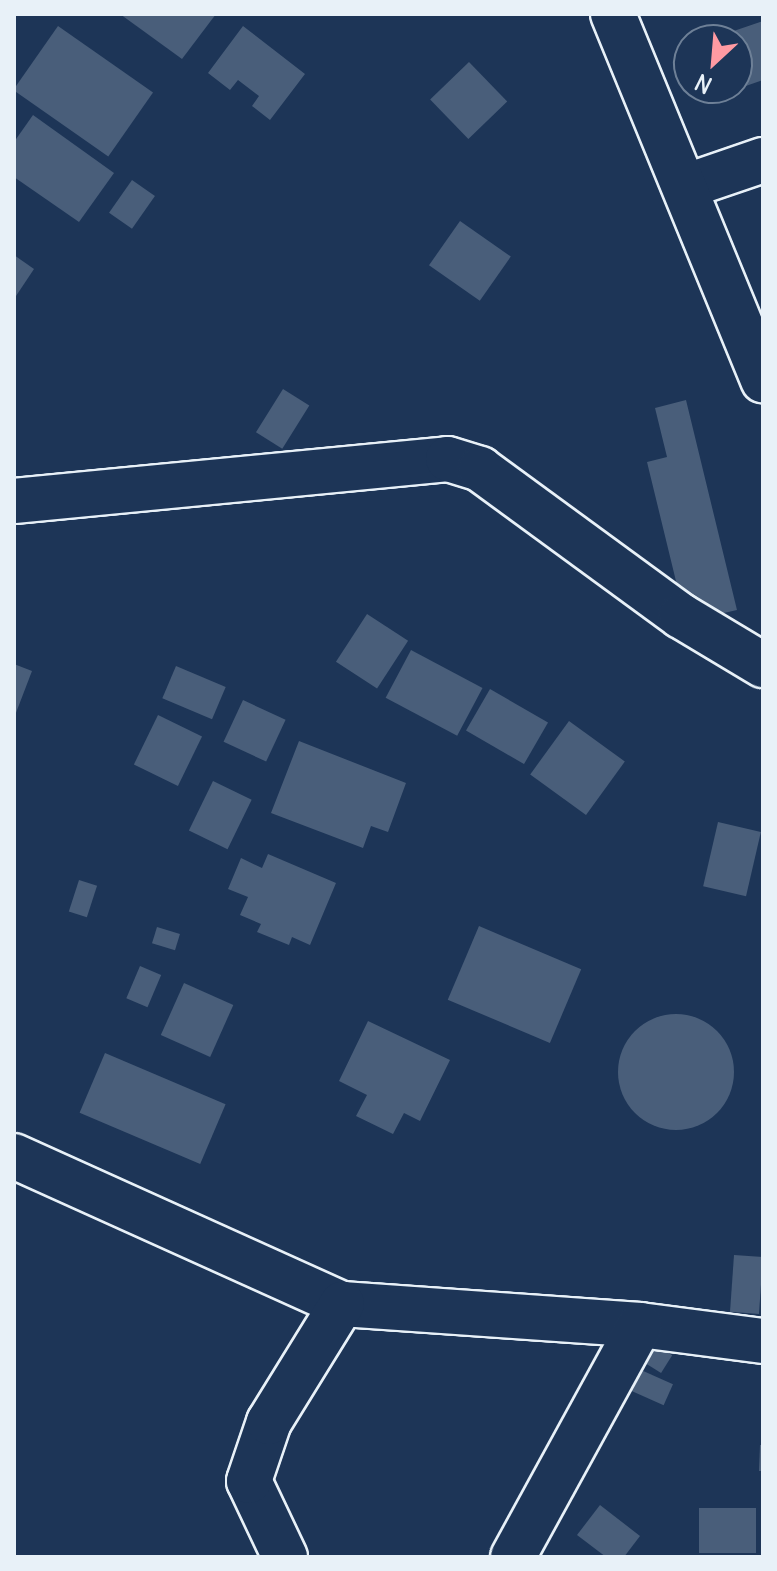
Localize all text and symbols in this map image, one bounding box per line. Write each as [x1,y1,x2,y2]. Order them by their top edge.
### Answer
north arrow [673,24,753,104]
text: N [690,68,716,100]

